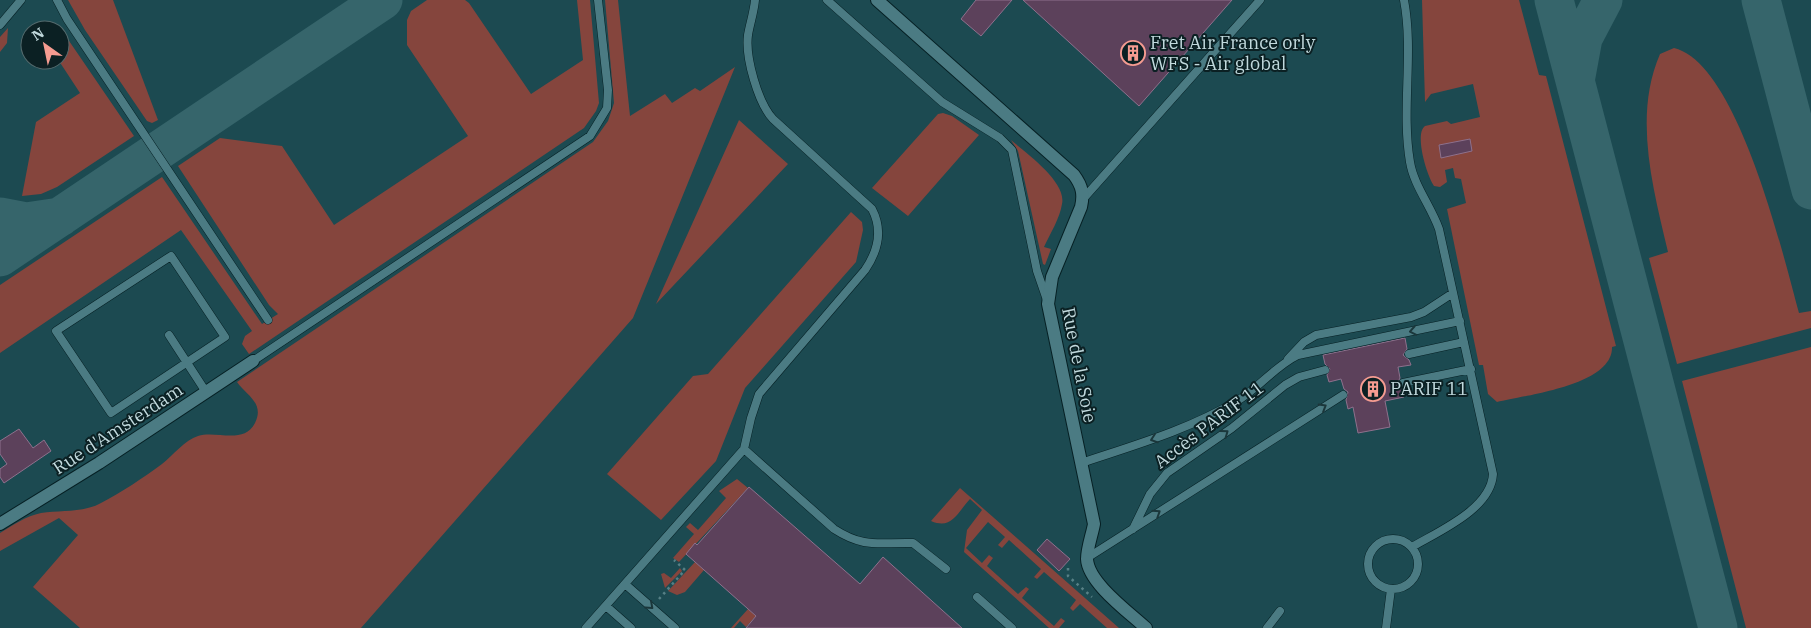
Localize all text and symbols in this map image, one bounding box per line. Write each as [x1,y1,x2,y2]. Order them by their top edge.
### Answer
north arrow [20,20,70,70]
text: N [28,24,47,45]
place label: Fret Air France orly WFS - Air global [1150,31,1316,75]
building icon: Fret Air France orly WFS - Air global [1120,40,1146,66]
street label: Rue de la Soie [1057,305,1102,425]
one-way arrow [1408,325,1417,336]
street label: Accès PARIF 11 [1149,376,1268,473]
building icon: PARIF 11 [1360,376,1386,402]
place label: PARIF 11 [1390,377,1468,400]
street label: Rue d'Amsterdam [48,378,187,479]
one-way arrow [1318,403,1327,413]
one-way arrow [1219,431,1228,439]
one-way arrow [1151,433,1159,443]
one-way arrow [1152,510,1161,519]
one-way arrow [644,600,653,609]

